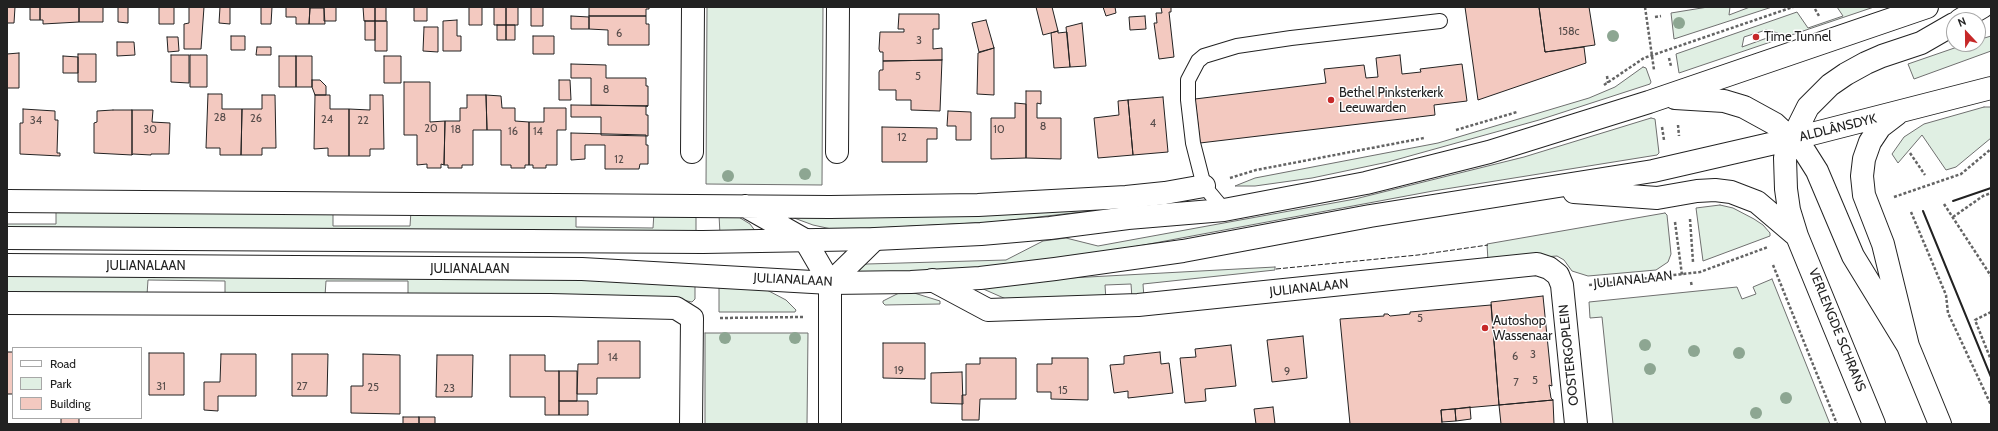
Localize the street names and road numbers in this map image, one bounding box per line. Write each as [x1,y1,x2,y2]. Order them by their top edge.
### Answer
street label: ALDLÂNSDYK [1798,111,1878,145]
street label: JULIANALAAN [106,258,186,274]
street label: JULIANALAAN [430,261,510,277]
street label: VERLENGDE SCHRANS [1805,266,1869,394]
street label: JULIANALAAN [1593,268,1673,292]
street label: JULIANALAAN [753,270,833,290]
street label: JULIANALAAN [1269,276,1349,300]
street label: OOSTERGOPLEIN [1556,303,1582,407]

